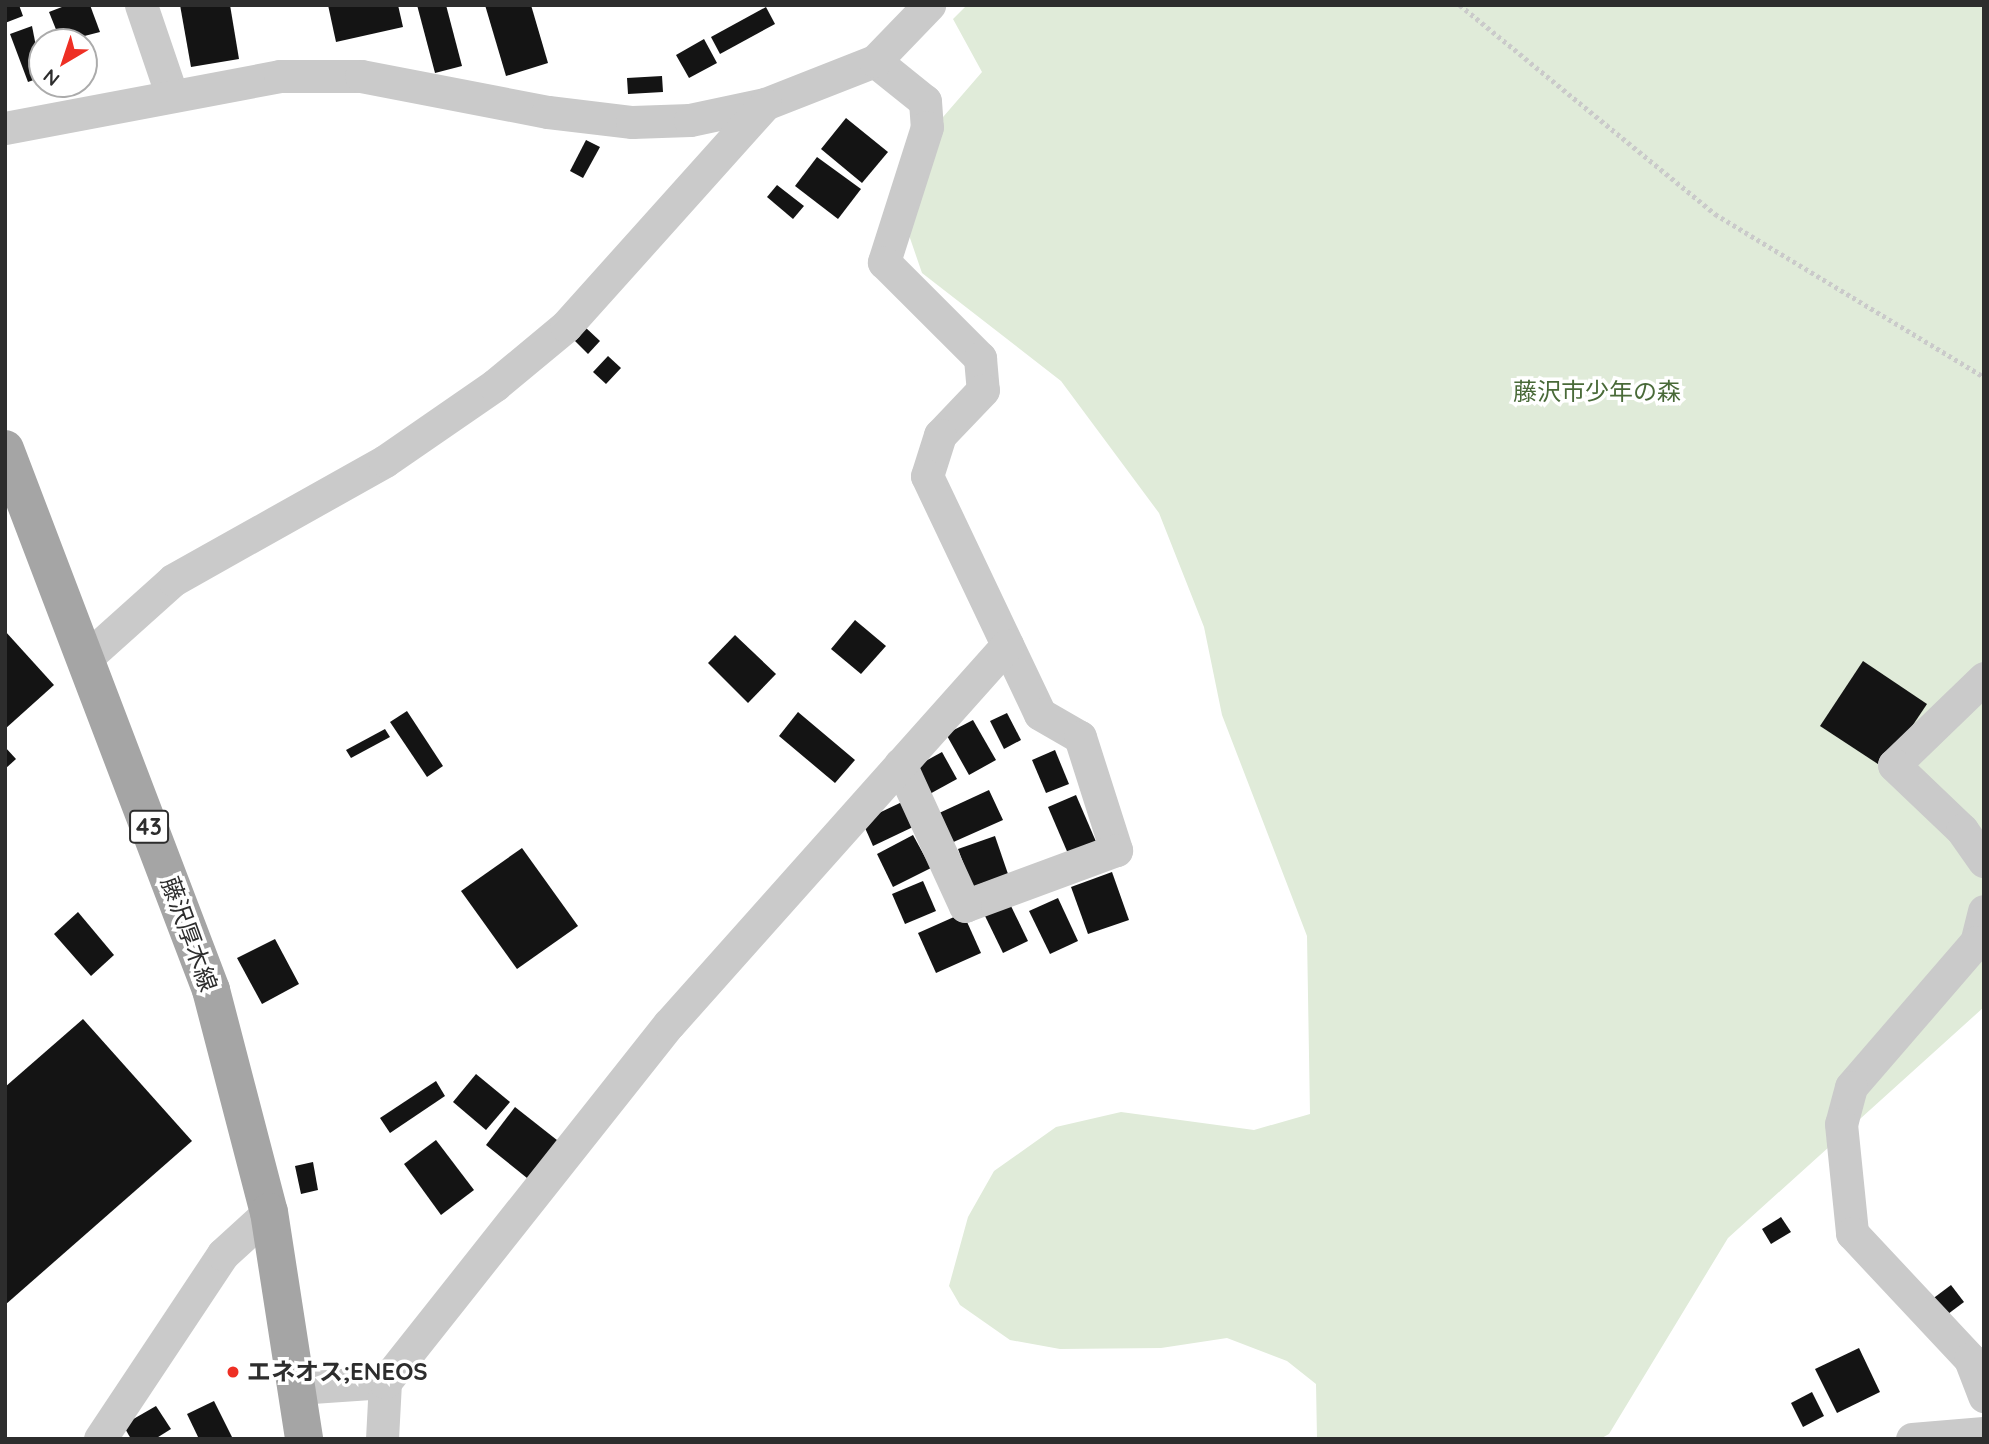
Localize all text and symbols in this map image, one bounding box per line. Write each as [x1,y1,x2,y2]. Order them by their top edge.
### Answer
north arrow [28,28,98,98]
text: N [38,64,64,91]
park label: 藤沢市少年の森 [1513,378,1681,406]
road number: 43 [128,807,170,846]
street label: 藤沢厚木線 [155,873,223,995]
place label: エネオス;ENEOS [247,1358,428,1386]
marker: エネオス;ENEOS [225,1364,241,1380]

